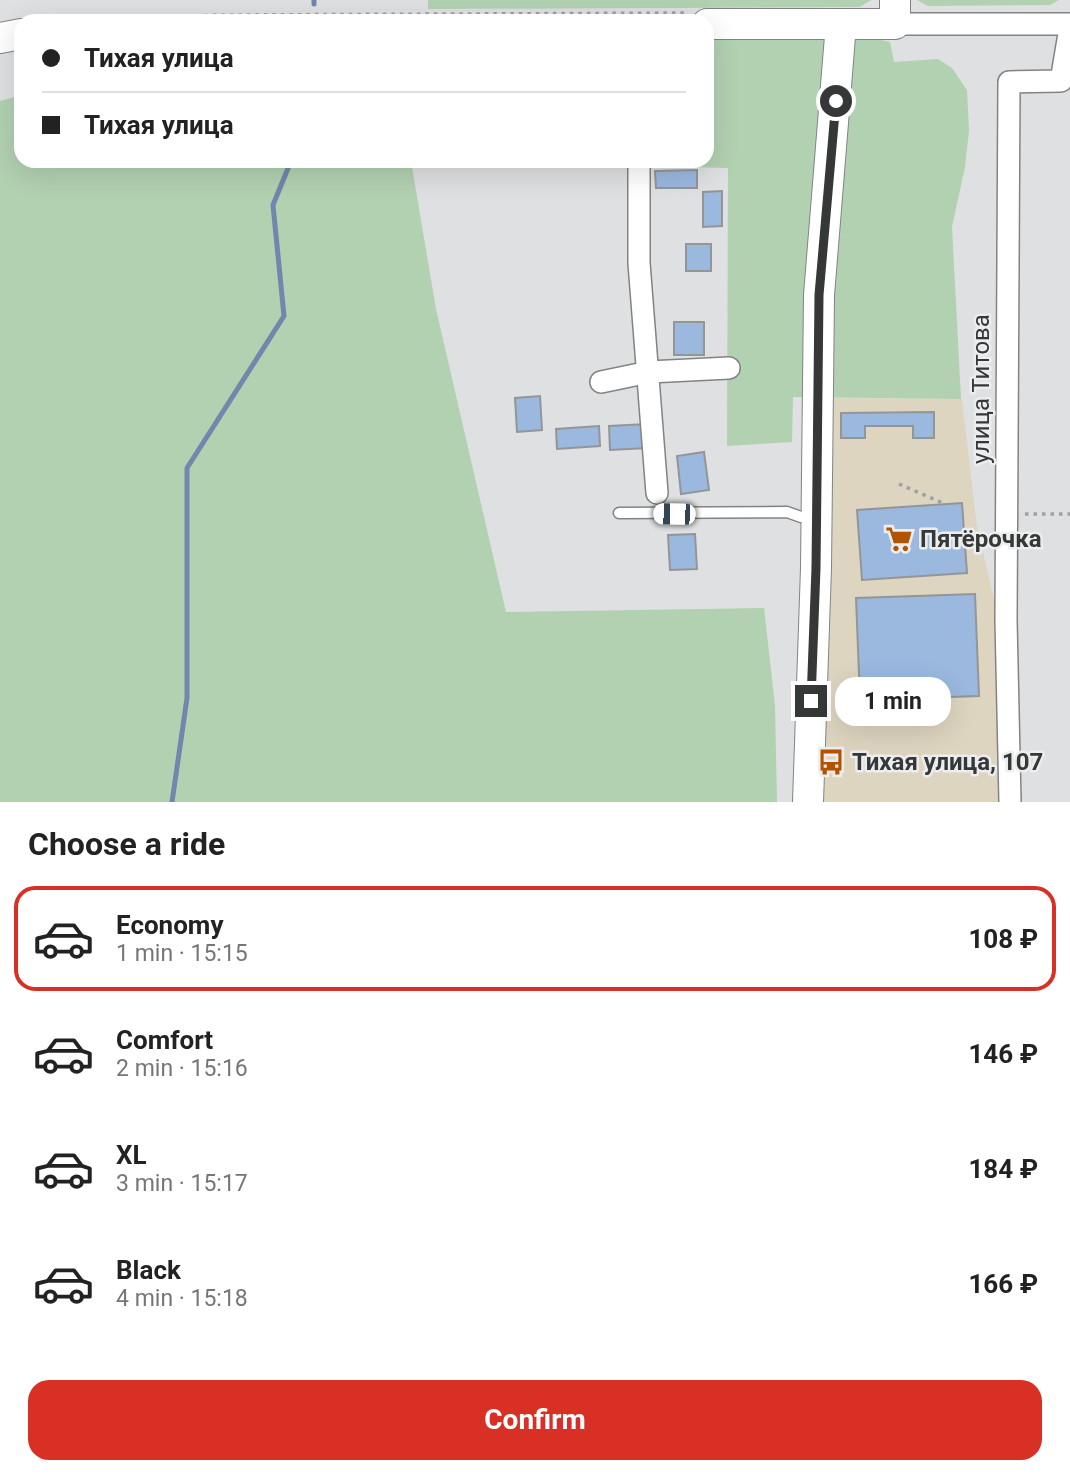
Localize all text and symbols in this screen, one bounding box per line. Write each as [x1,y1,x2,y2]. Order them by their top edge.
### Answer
text: Тихая улица [84,43,234,73]
route start [820,85,852,117]
text: Тихая улица [84,110,234,140]
street label: улица Титова [967,314,995,464]
car [653,503,696,525]
supermarket icon: Пятёрочка [884,524,914,554]
place label: Пятёрочка [920,525,1042,553]
callout: 1 min [836,676,951,726]
route end [795,685,827,717]
text: 1 min [864,688,922,715]
bus stop icon: Тихая улица, 107 [816,747,846,777]
place label: Тихая улица, 107 [852,748,1043,776]
text: Choose a ride [28,825,225,863]
icon: car [32,907,95,970]
text: Economy [116,910,223,940]
text: 108 ₽ [968,924,1038,954]
text: 1 min · 15:15 [116,940,248,967]
icon: car [32,1022,95,1085]
text: Comfort [116,1025,213,1055]
text: 146 ₽ [968,1039,1038,1069]
text: 2 min · 15:16 [116,1055,248,1082]
icon: car [32,1137,95,1200]
text: XL [116,1140,147,1170]
text: 184 ₽ [968,1154,1038,1184]
text: 3 min · 15:17 [116,1170,248,1197]
icon: car [32,1252,95,1315]
text: Black [116,1255,181,1285]
text: 166 ₽ [968,1269,1038,1299]
text: 4 min · 15:18 [116,1285,248,1312]
button: Confirm [28,1380,1042,1460]

